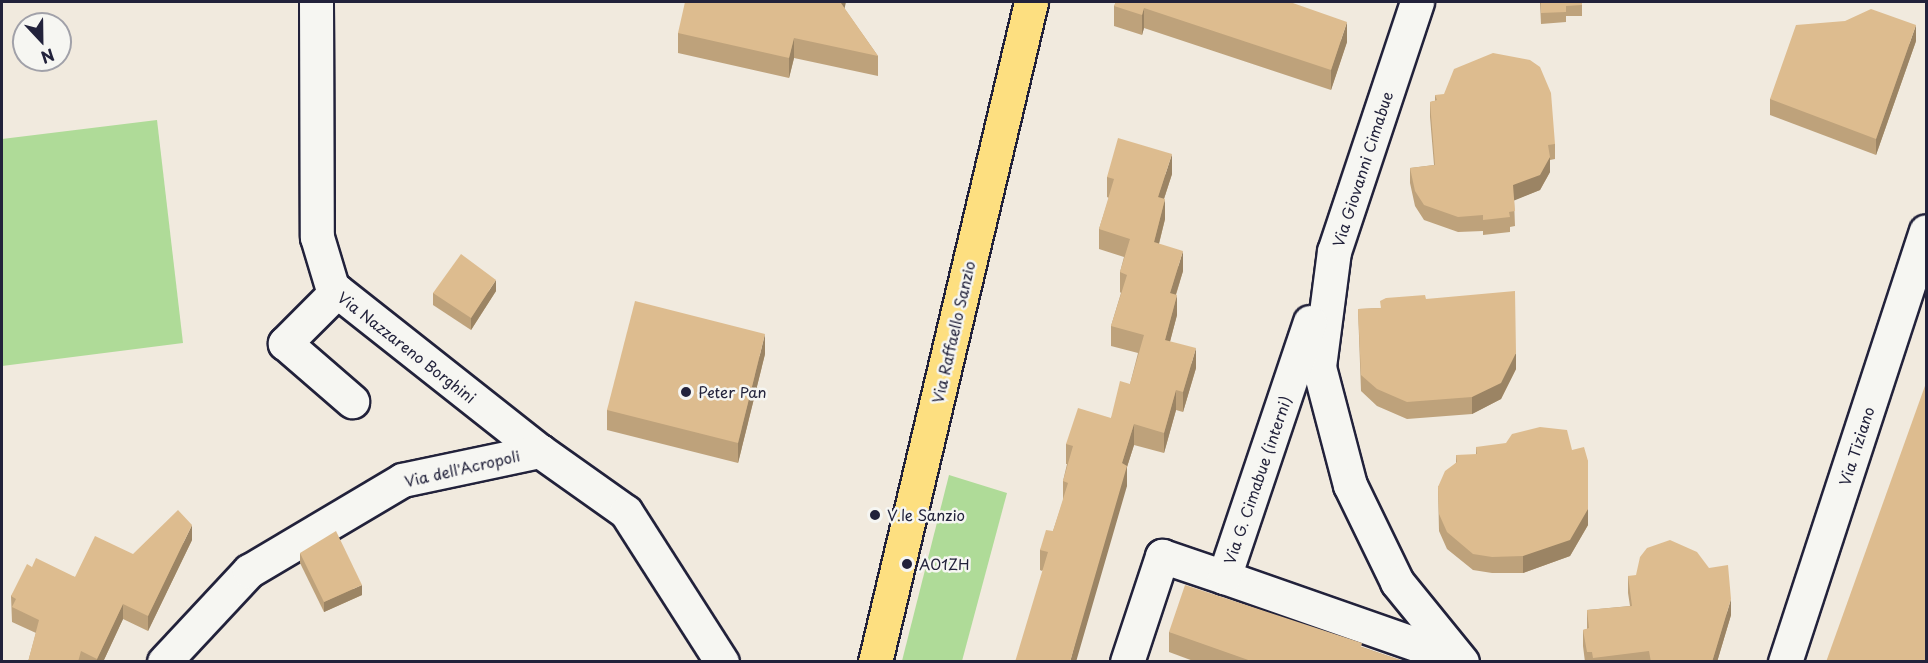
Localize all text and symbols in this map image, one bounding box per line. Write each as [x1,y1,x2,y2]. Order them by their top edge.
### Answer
north arrow [12,12,72,72]
text: N [38,43,58,70]
street label: Via Giovanni Cimabue [1328,89,1396,249]
street label: Via Raffaello Sanzio [928,259,978,405]
street label: Via Nazzareno Borghini [334,287,480,407]
place label: Peter Pan [698,383,767,401]
marker: Peter Pan [679,385,693,399]
street label: Via G. Cimabue (interni) [1220,393,1294,567]
street label: Via Tiziano [1835,405,1877,487]
street label: Via dell'Acropoli [403,446,521,490]
place label: V.le Sanzio [887,506,965,524]
marker: V.le Sanzio [868,508,882,522]
place label: A01ZH [919,555,970,573]
marker: A01ZH [900,557,914,571]

